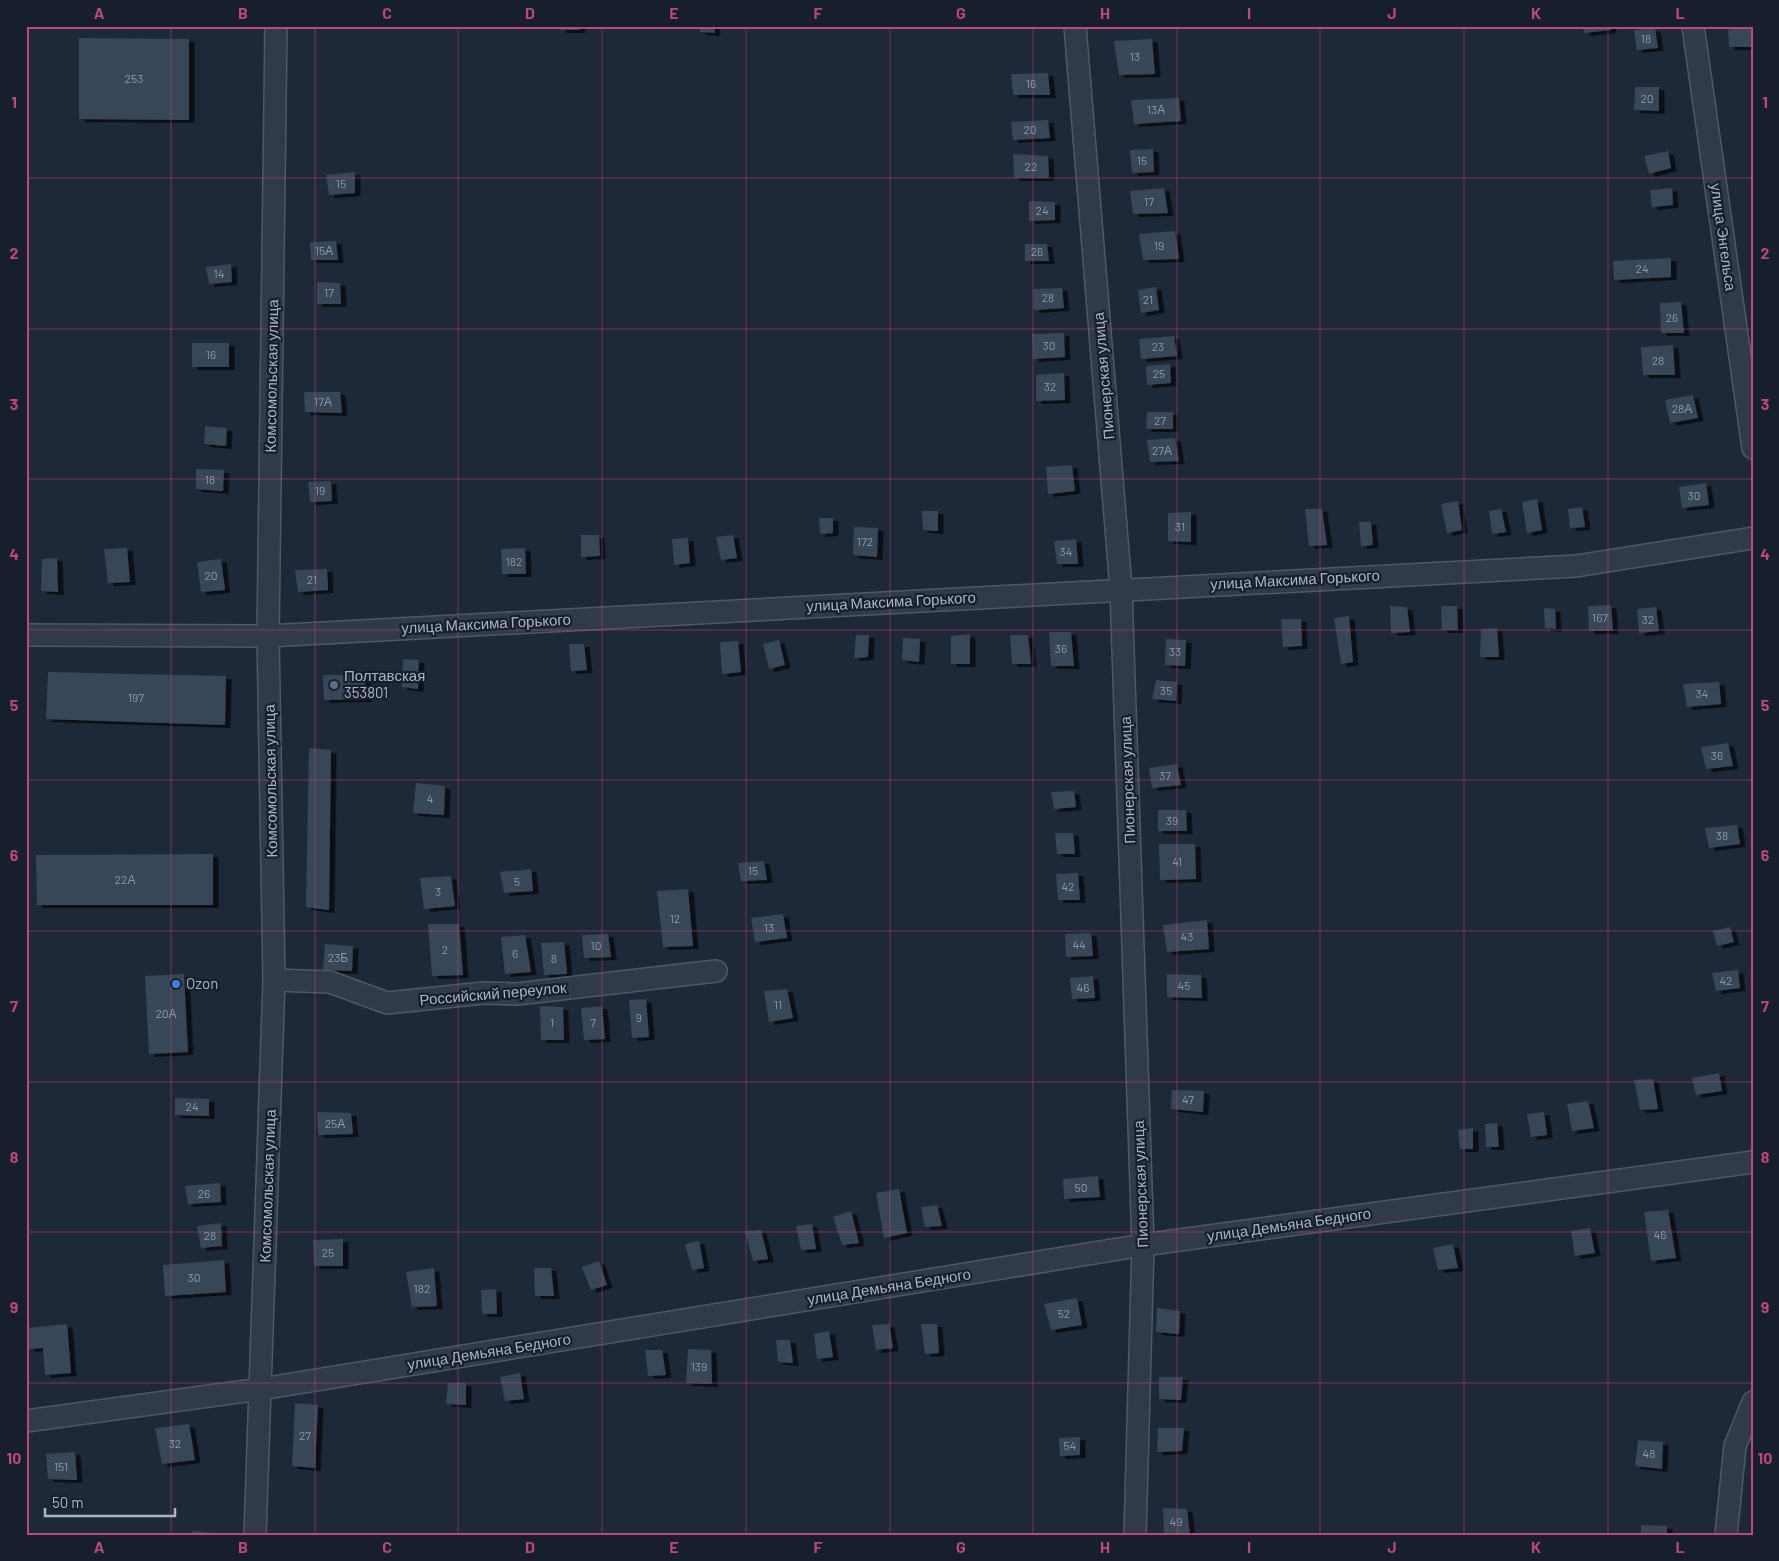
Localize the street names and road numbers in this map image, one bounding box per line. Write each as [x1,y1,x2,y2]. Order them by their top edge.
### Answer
street label: улица Энгельса [1708,182,1741,293]
street label: Комсомольская улица [261,298,281,453]
street label: Пионерская улица [1088,311,1118,440]
street label: улица Максима Горького [1210,566,1380,592]
street label: улица Максима Горького [806,588,976,614]
street label: улица Максима Горького [401,610,571,636]
street label: Комсомольская улица [260,704,280,858]
street label: Пионерская улица [1116,715,1138,844]
street label: Российский переулок [419,978,567,1008]
street label: Комсомольская улица [255,1108,279,1263]
street label: Пионерская улица [1129,1119,1151,1248]
street label: улица Демьяна Бедного [1206,1204,1372,1244]
street label: улица Демьяна Бедного [806,1264,972,1308]
street label: улица Демьяна Бедного [406,1329,572,1373]

